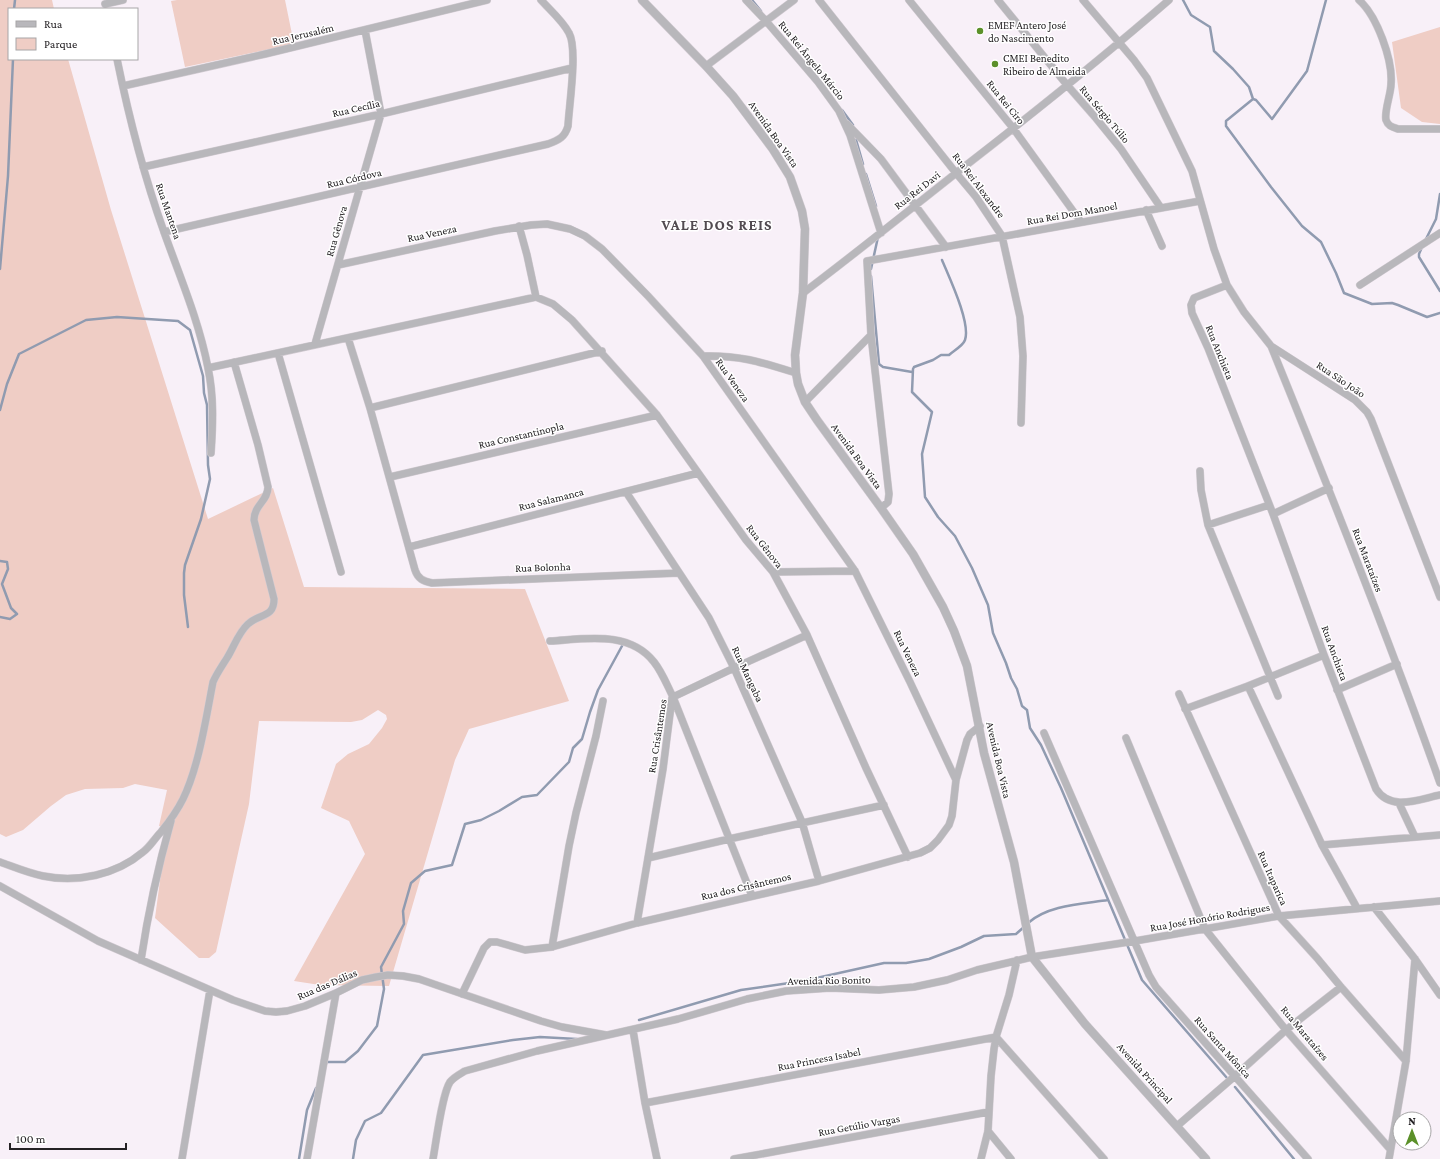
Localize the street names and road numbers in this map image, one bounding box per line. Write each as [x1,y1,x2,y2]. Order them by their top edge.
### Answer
street label: Rua Rei Ângelo Márcio [776,18,848,103]
street label: Rua Jerusalém [271,21,335,48]
street label: Rua Rei Ciro [985,78,1028,127]
street label: Rua Sérgio Túlio [1077,83,1133,146]
street label: Rua Cecília [331,97,381,119]
street label: Avenida Boa Vista [747,99,801,169]
street label: Rua Rei Alexandre [950,150,1008,220]
street label: Rua Córdova [325,166,383,190]
street label: Rua Rei Davi [892,168,942,212]
street label: Rua Mantena [154,181,184,241]
street label: Rua Rei Dom Manoel [1026,199,1118,227]
street label: Rua Gênova [323,204,349,258]
street label: Rua Veneza [406,222,458,244]
street label: Rua Anchieta [1204,323,1236,381]
street label: Rua Veneza [714,356,752,404]
street label: Rua São João [1314,358,1368,401]
street label: Rua Constantinopla [477,419,565,452]
street label: Avenida Boa Vista [829,421,885,491]
street label: Rua Salamanca [517,485,585,513]
street label: Rua Gênova [744,522,786,570]
street label: Rua Marataízes [1350,526,1386,594]
street label: Rua Bolonha [515,560,571,574]
street label: Rua Anchieta [1319,624,1351,682]
street label: Rua Veneza [892,628,924,678]
street label: Rua Mangaba [729,644,766,704]
street label: Rua Crisântemos [645,698,669,774]
street label: Avenida Boa Vista [984,721,1014,799]
street label: Rua Itaparica [1255,849,1290,907]
street label: Rua dos Crisântemos [700,870,792,902]
street label: Rua José Honório Rodrigues [1149,901,1271,934]
street label: Rua das Dálias [295,966,359,1002]
street label: Avenida Rio Bonito [787,973,871,987]
street label: Rua Marataízes [1279,1003,1331,1063]
street label: Rua Santa Mônica [1192,1014,1254,1080]
street label: Avenida Principal [1114,1040,1175,1106]
street label: Rua Princesa Isabel [777,1045,862,1073]
street label: Rua Getúlio Vargas [817,1112,901,1139]

